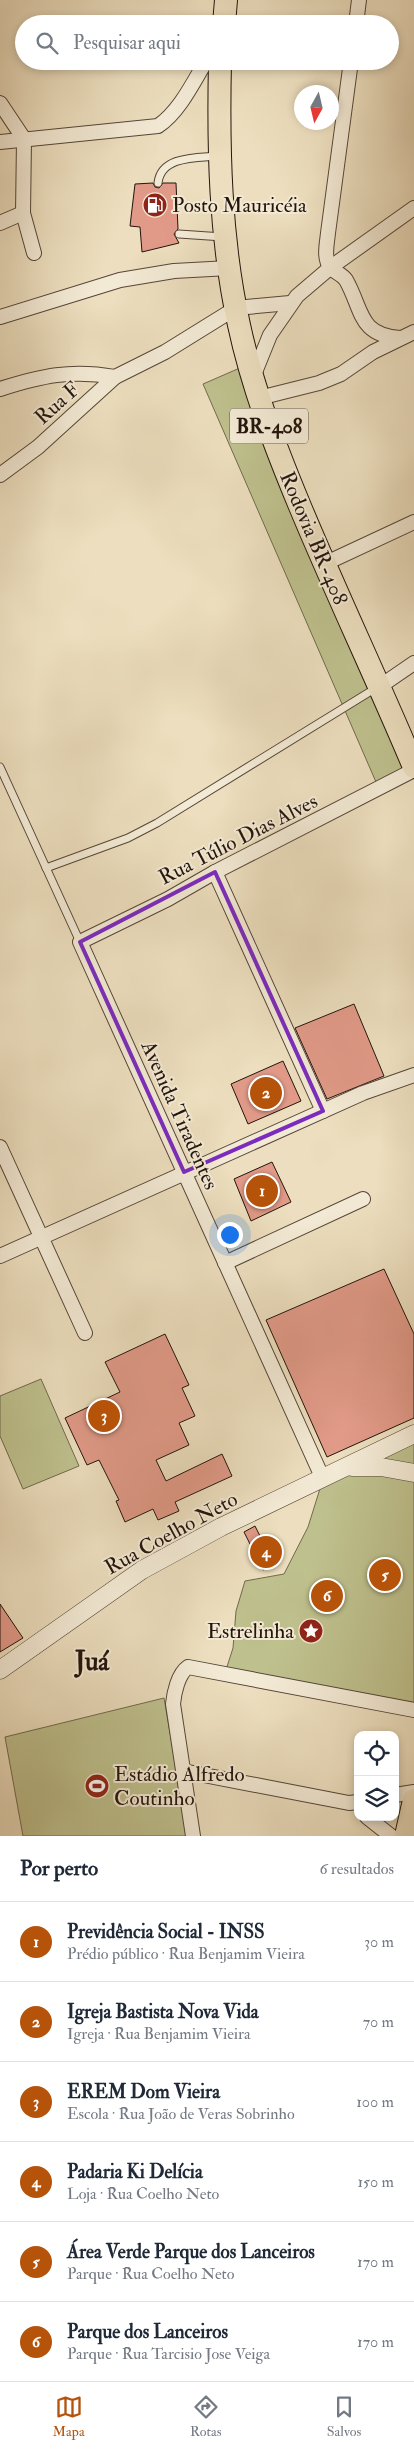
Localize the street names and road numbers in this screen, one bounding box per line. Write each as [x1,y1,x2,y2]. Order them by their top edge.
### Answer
street label: Rua F [29,376,86,431]
road number: BR-408 [230,408,308,444]
street label: Rodovia BR-408 [273,467,354,609]
street label: Rua Túlio Dias Alves [154,788,322,891]
street label: Avenida Tiradentes [134,1036,224,1194]
street label: Rua Coelho Neto [100,1486,242,1581]

